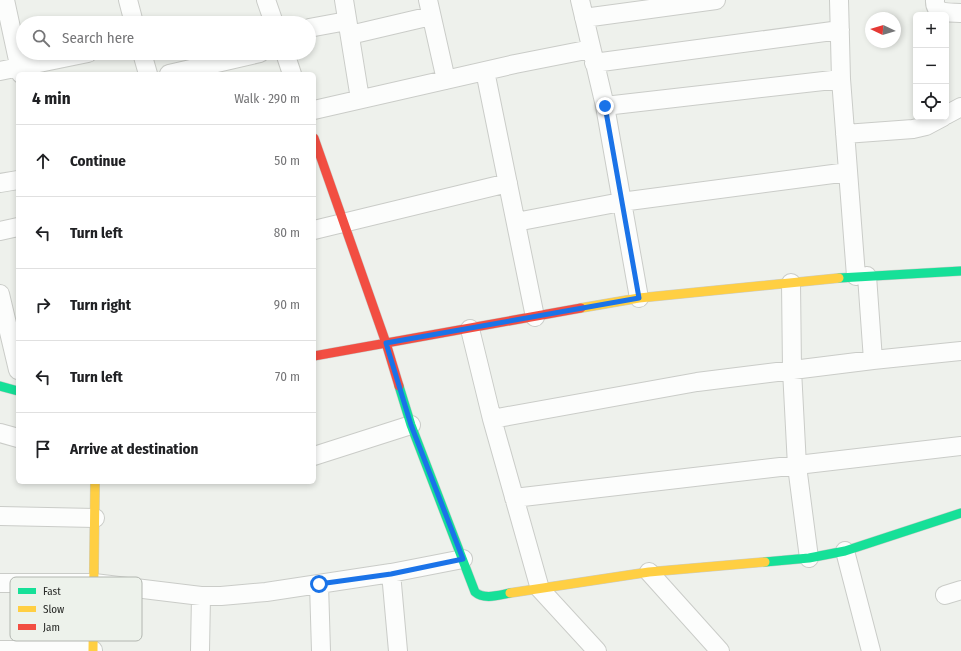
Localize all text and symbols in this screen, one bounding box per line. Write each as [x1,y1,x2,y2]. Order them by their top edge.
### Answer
north arrow [865,12,901,48]
map controls [913,12,949,120]
button: + [913,12,949,48]
search box [16,16,316,60]
icon: search [30,27,52,49]
text: Search here [62,29,134,47]
button: − [913,48,949,84]
button: locate [913,84,949,120]
text: 4 min [32,88,71,109]
text: Walk · 290 m [234,91,300,106]
route end [596,97,614,115]
icon: ahead [32,150,54,172]
text: Continue [70,152,126,170]
text: 50 m [274,153,300,168]
icon: left [32,222,54,244]
text: Turn left [70,224,123,242]
text: 80 m [274,225,300,240]
icon: right [32,294,54,316]
text: Turn right [70,296,131,314]
text: 90 m [274,297,300,312]
icon: left [32,366,54,388]
text: Turn left [70,368,123,386]
text: 70 m [275,369,300,384]
icon: arrive [32,438,54,460]
text: Arrive at destination [70,440,198,458]
route start [310,575,328,593]
legend [10,577,142,641]
text: Fast [43,585,61,598]
text: Slow [43,603,64,616]
text: Jam [43,621,60,634]

